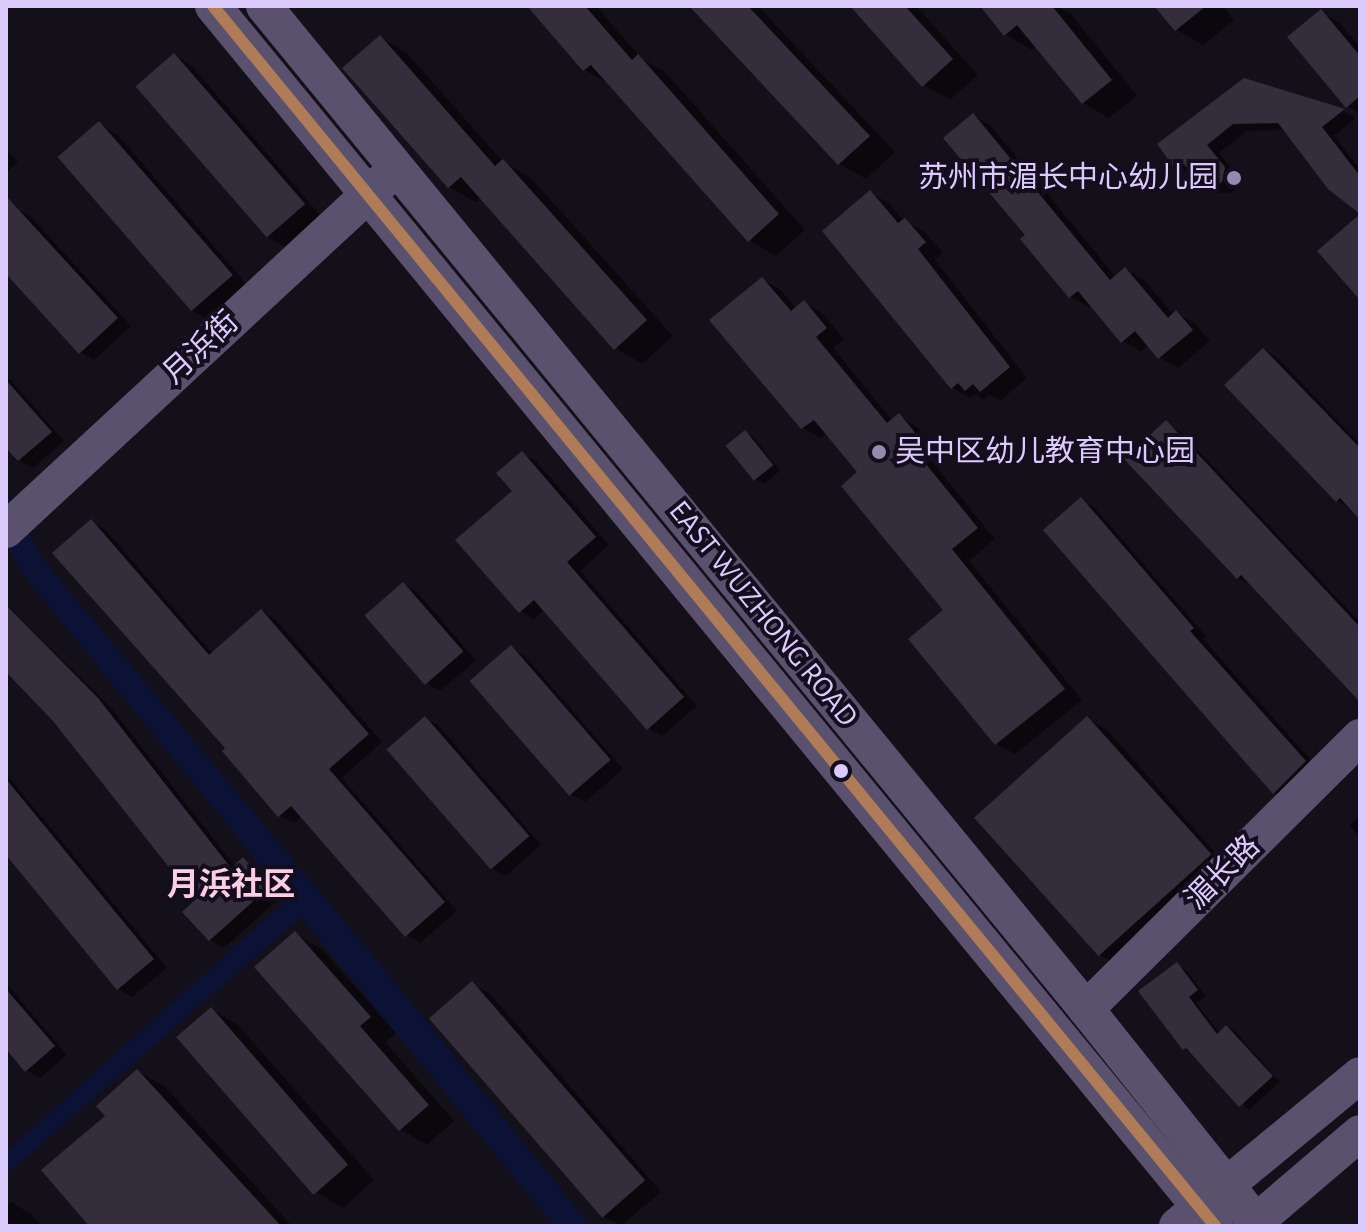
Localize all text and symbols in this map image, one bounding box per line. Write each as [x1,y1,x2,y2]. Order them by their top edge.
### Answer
place label: 苏州市湄长中心幼儿园 [918,160,1218,196]
marker: 苏州市湄长中心幼儿园 [1225,169,1243,187]
street label: 月浜街 [156,304,246,392]
place label: 吴中区幼儿教育中心园 [895,434,1195,470]
marker: 吴中区幼儿教育中心园 [870,443,888,461]
street label: EAST WUZHONG ROAD [661,494,865,734]
unlabelled marker [833,763,849,779]
street label: 湄长路 [1178,828,1268,918]
district label: 月浜社区 [167,866,295,904]

